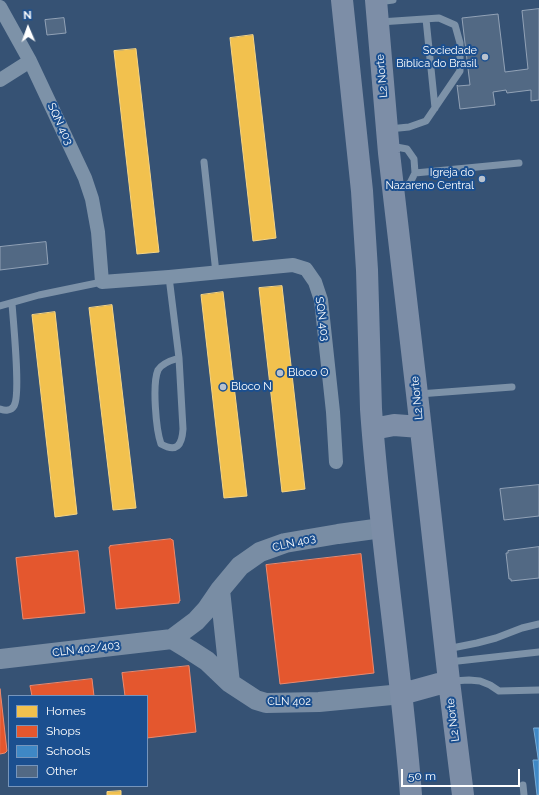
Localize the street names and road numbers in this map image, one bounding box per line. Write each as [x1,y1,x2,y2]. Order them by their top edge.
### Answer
street label: L2 Norte [374,54,390,98]
street label: SQN 403 [45,101,75,147]
street label: SQN 403 [312,296,332,342]
street label: L2 Norte [408,376,426,420]
street label: CLN 403 [271,532,317,554]
street label: CLN 402/403 [51,638,121,660]
street label: CLN 402 [267,695,311,709]
street label: L2 Norte [444,697,462,743]

